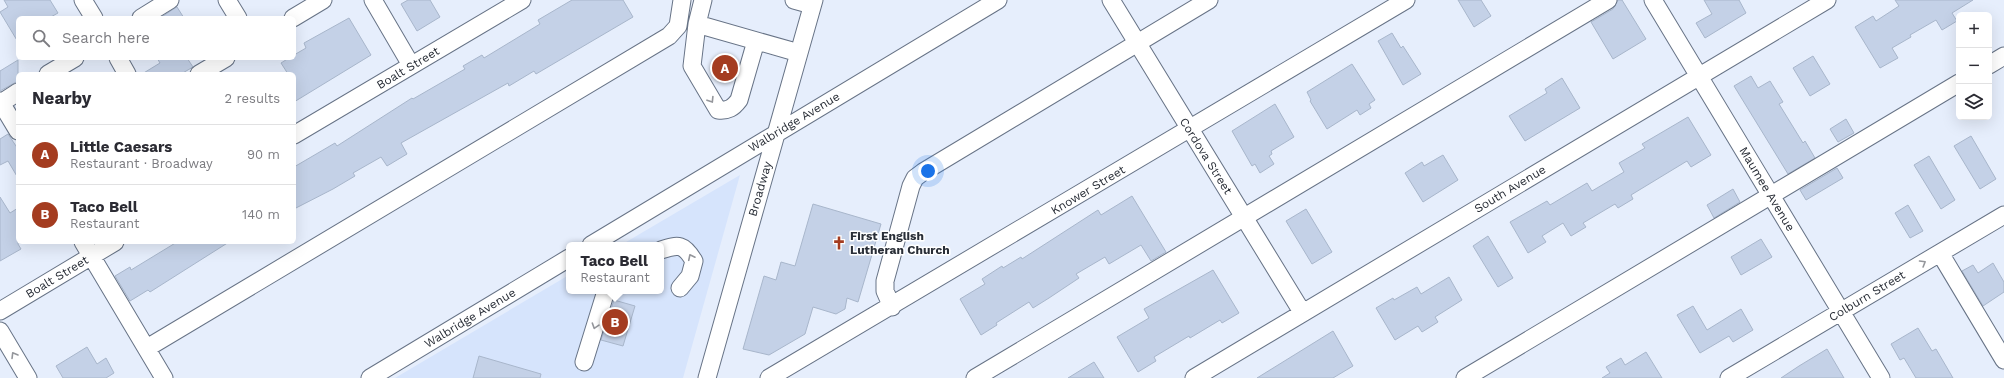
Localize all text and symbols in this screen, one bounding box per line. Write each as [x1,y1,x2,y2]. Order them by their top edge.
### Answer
map controls [1956,12,1992,120]
button: + [1956,12,1992,48]
search box [16,16,296,60]
icon: search [30,27,52,49]
text: Search here [62,29,150,47]
street label: Boalt Street [374,44,442,92]
button: − [1956,48,1992,84]
pin: A [712,53,738,83]
button: layers [1956,84,1992,120]
text: Nearby [32,88,91,108]
street label: Walbridge Avenue [746,89,842,155]
text: 2 results [225,91,280,106]
one-way arrow [706,96,713,103]
street label: Cordova Street [1177,115,1235,197]
text: Little Caesars [70,138,172,156]
street label: Maumee Avenue [1736,144,1798,234]
text: A [41,147,49,162]
text: 90 m [247,147,280,162]
text: Restaurant · Broadway [70,156,213,171]
street label: Broadway [745,159,775,218]
your location [918,161,938,181]
street label: Knower Street [1048,162,1128,218]
street label: South Avenue [1472,162,1548,216]
text: Taco Bell [70,198,138,216]
text: B [41,207,49,222]
text: 140 m [242,207,280,222]
text: Restaurant [70,216,140,231]
place label: First English Lutheran Church [850,229,950,257]
church icon: First English Lutheran Church [831,235,847,251]
popup [566,242,664,294]
text: Taco Bell [580,252,648,270]
street label: Boalt Street [23,253,91,301]
one-way arrow [688,254,696,261]
one-way arrow [1919,260,1926,268]
street label: Colburn Street [1826,268,1908,324]
text: Restaurant [580,270,650,285]
street label: Walbridge Avenue [422,285,518,351]
pin: B [602,307,628,337]
one-way arrow [591,323,600,330]
one-way arrow [11,352,18,359]

